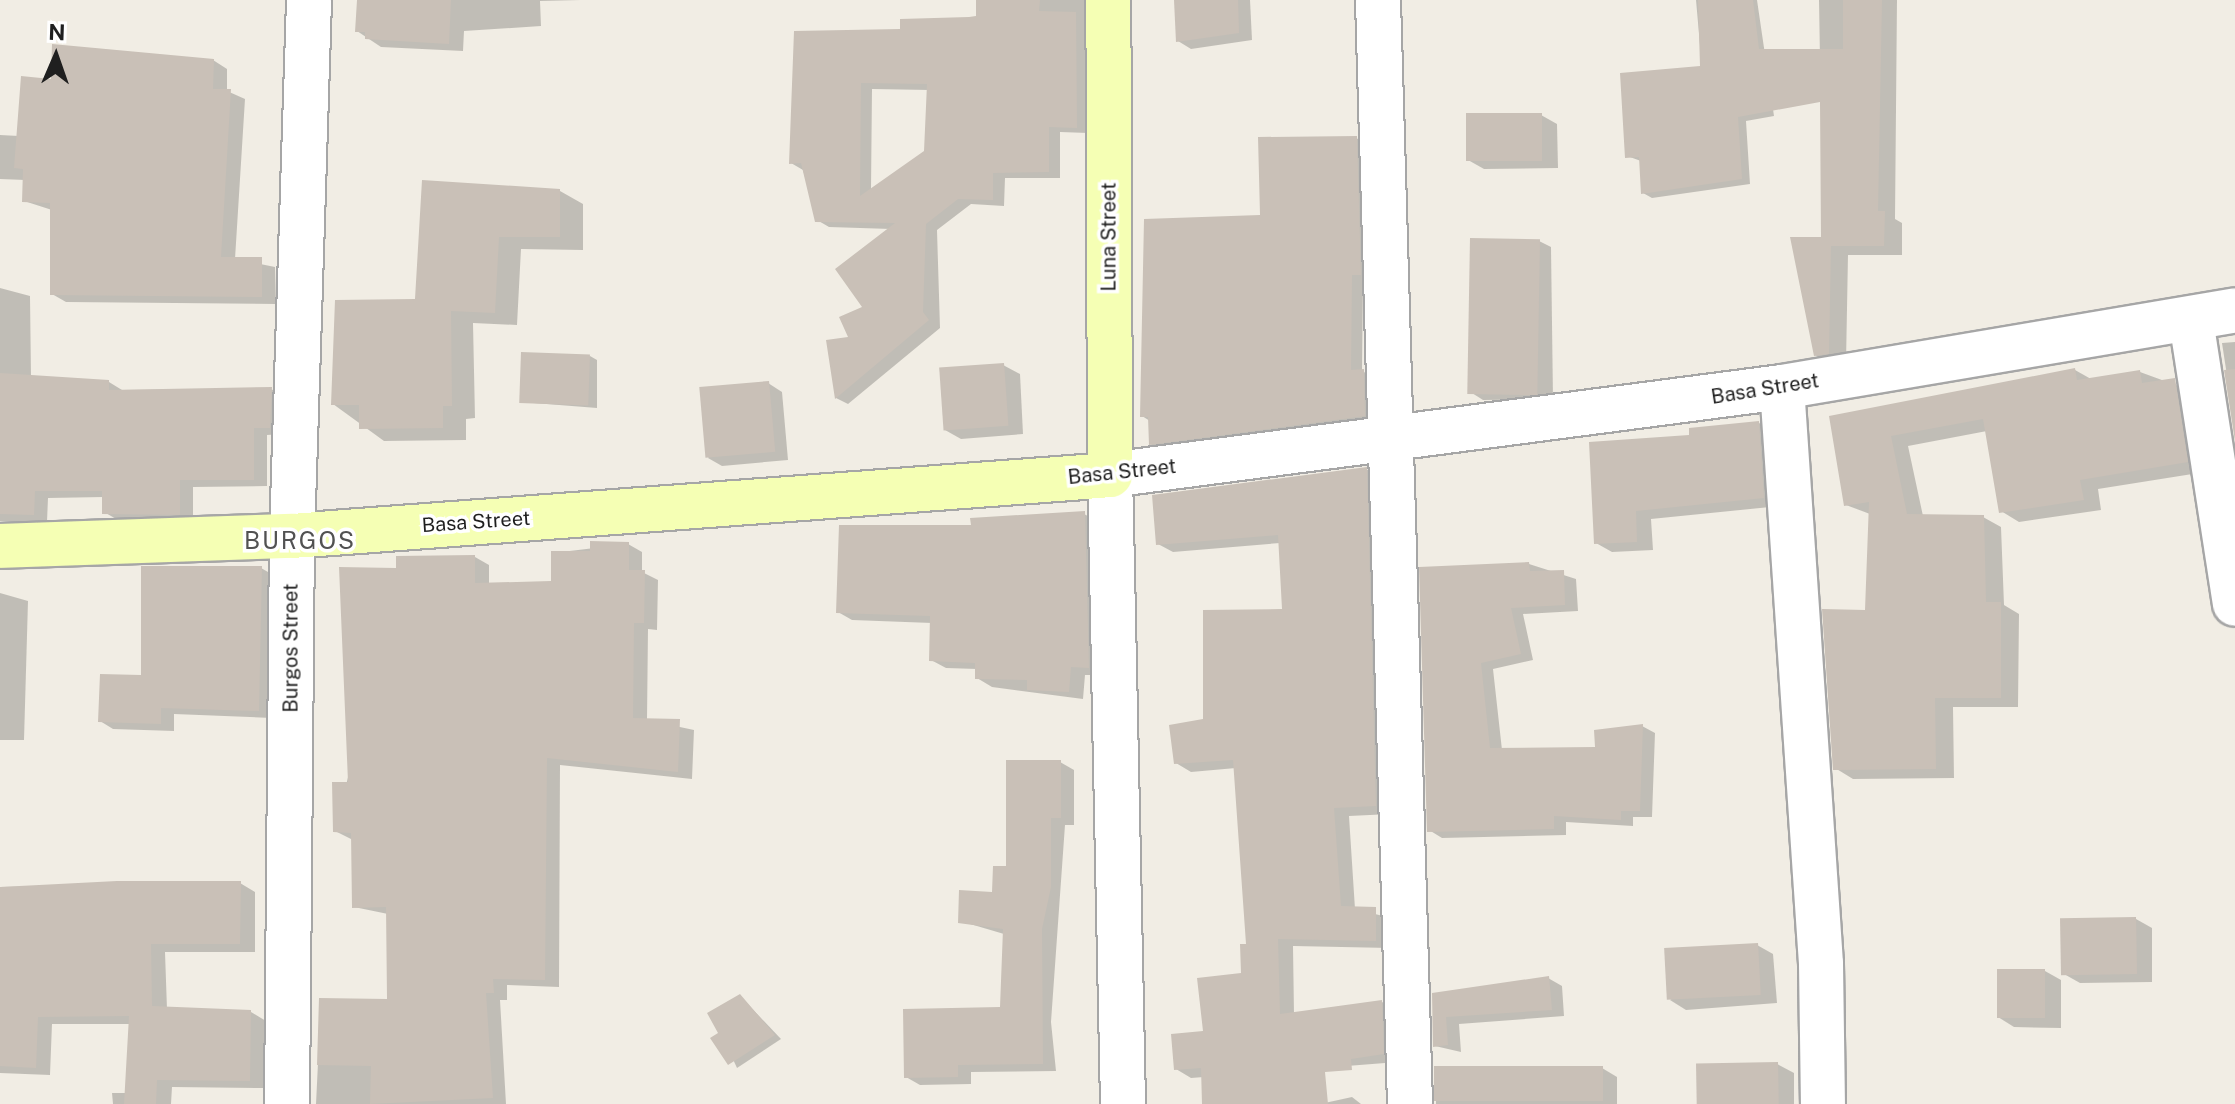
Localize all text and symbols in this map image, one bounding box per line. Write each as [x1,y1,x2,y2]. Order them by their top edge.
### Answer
north arrow [16,16,96,96]
text: N [48,19,66,45]
street label: Luna Street [1097,182,1121,292]
street label: Basa Street [1709,369,1821,409]
street label: Basa Street [1067,454,1177,490]
street label: Basa Street [421,506,531,538]
district label: BURGOS [244,527,356,555]
street label: Burgos Street [279,583,303,713]

